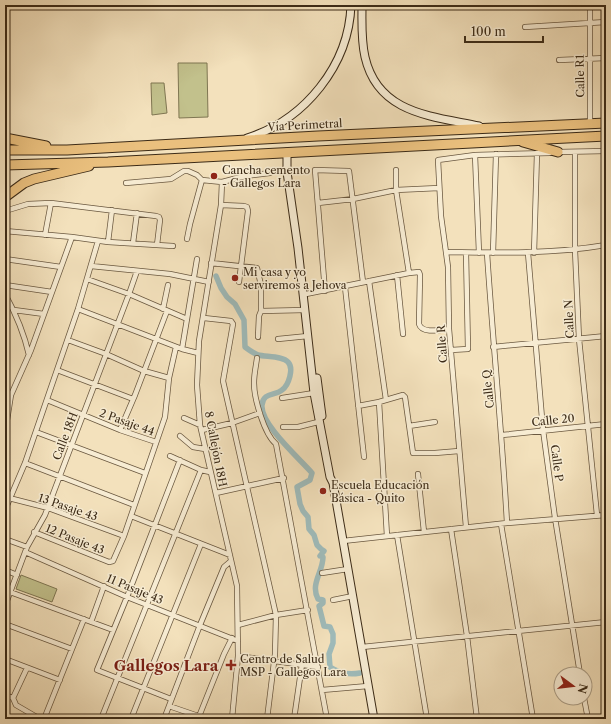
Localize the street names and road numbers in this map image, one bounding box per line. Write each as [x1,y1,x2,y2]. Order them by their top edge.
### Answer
street label: Calle R1 [573,54,587,98]
street label: Vía Perimetral [266,116,343,134]
street label: Calle N [561,299,577,339]
street label: Calle R [434,324,450,363]
street label: Calle Q [479,369,497,409]
street label: 2 Pasaje 44 [97,406,157,438]
street label: Calle 18H [49,410,81,462]
street label: 8 Callejón 18H [202,410,230,488]
street label: Calle 20 [531,411,575,429]
street label: Calle P [547,444,567,482]
street label: 13 Pasaje 43 [37,490,99,524]
street label: 12 Pasaje 43 [44,521,106,557]
street label: 11 Pasaje 43 [104,571,166,607]

